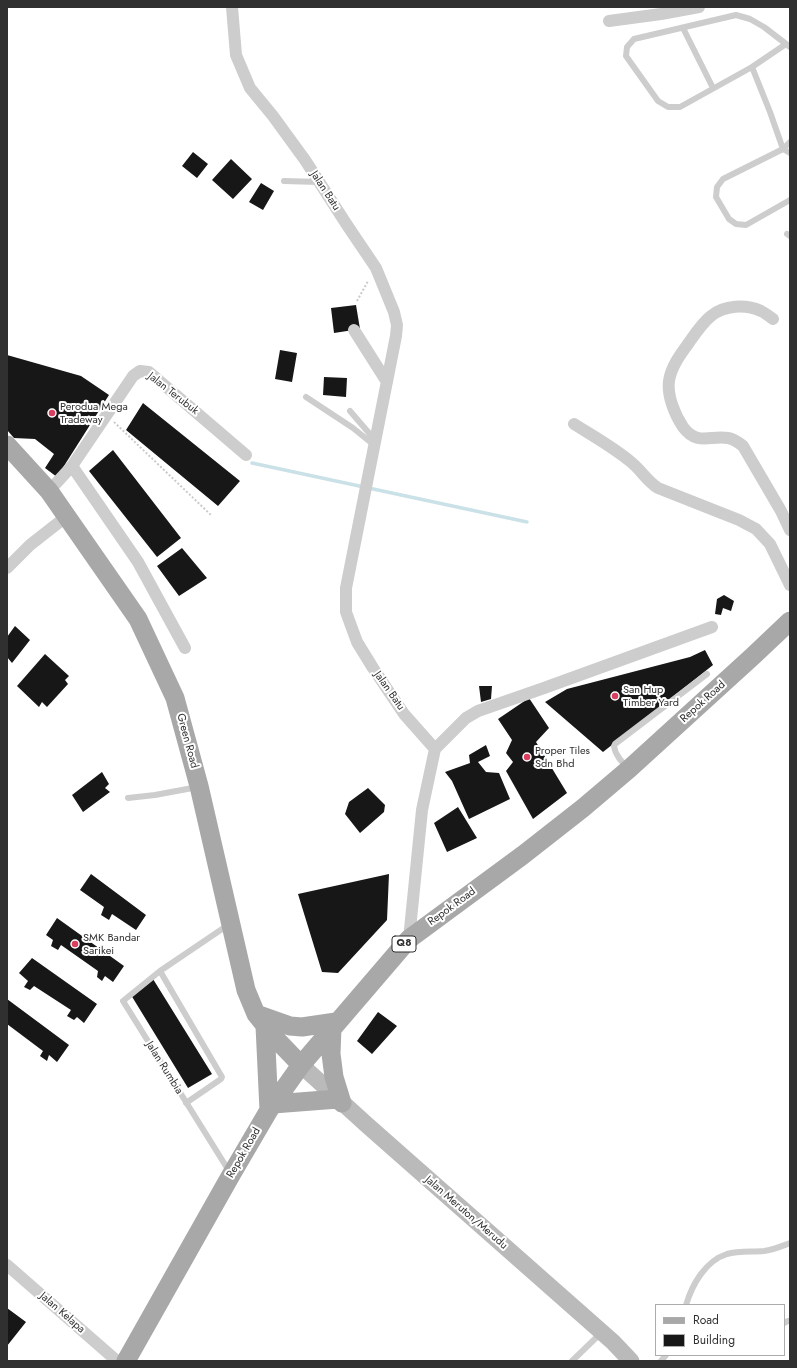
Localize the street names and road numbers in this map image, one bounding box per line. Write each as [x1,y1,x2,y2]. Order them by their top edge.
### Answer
street label: Jalan Batu [307,169,343,213]
street label: Jalan Terubuk [145,370,201,418]
street label: Jalan Batu [371,669,407,713]
street label: Repok Road [678,678,728,726]
street label: Green Road [173,712,201,770]
street label: Repok Road [425,885,479,929]
road number: Q8 [392,936,416,952]
street label: Jalan Rumbia [143,1039,185,1097]
street label: Repok Road [224,1125,264,1181]
street label: Jalan Meruton/Merudu [422,1174,510,1252]
street label: Jalan Kelapa [37,1290,87,1336]

